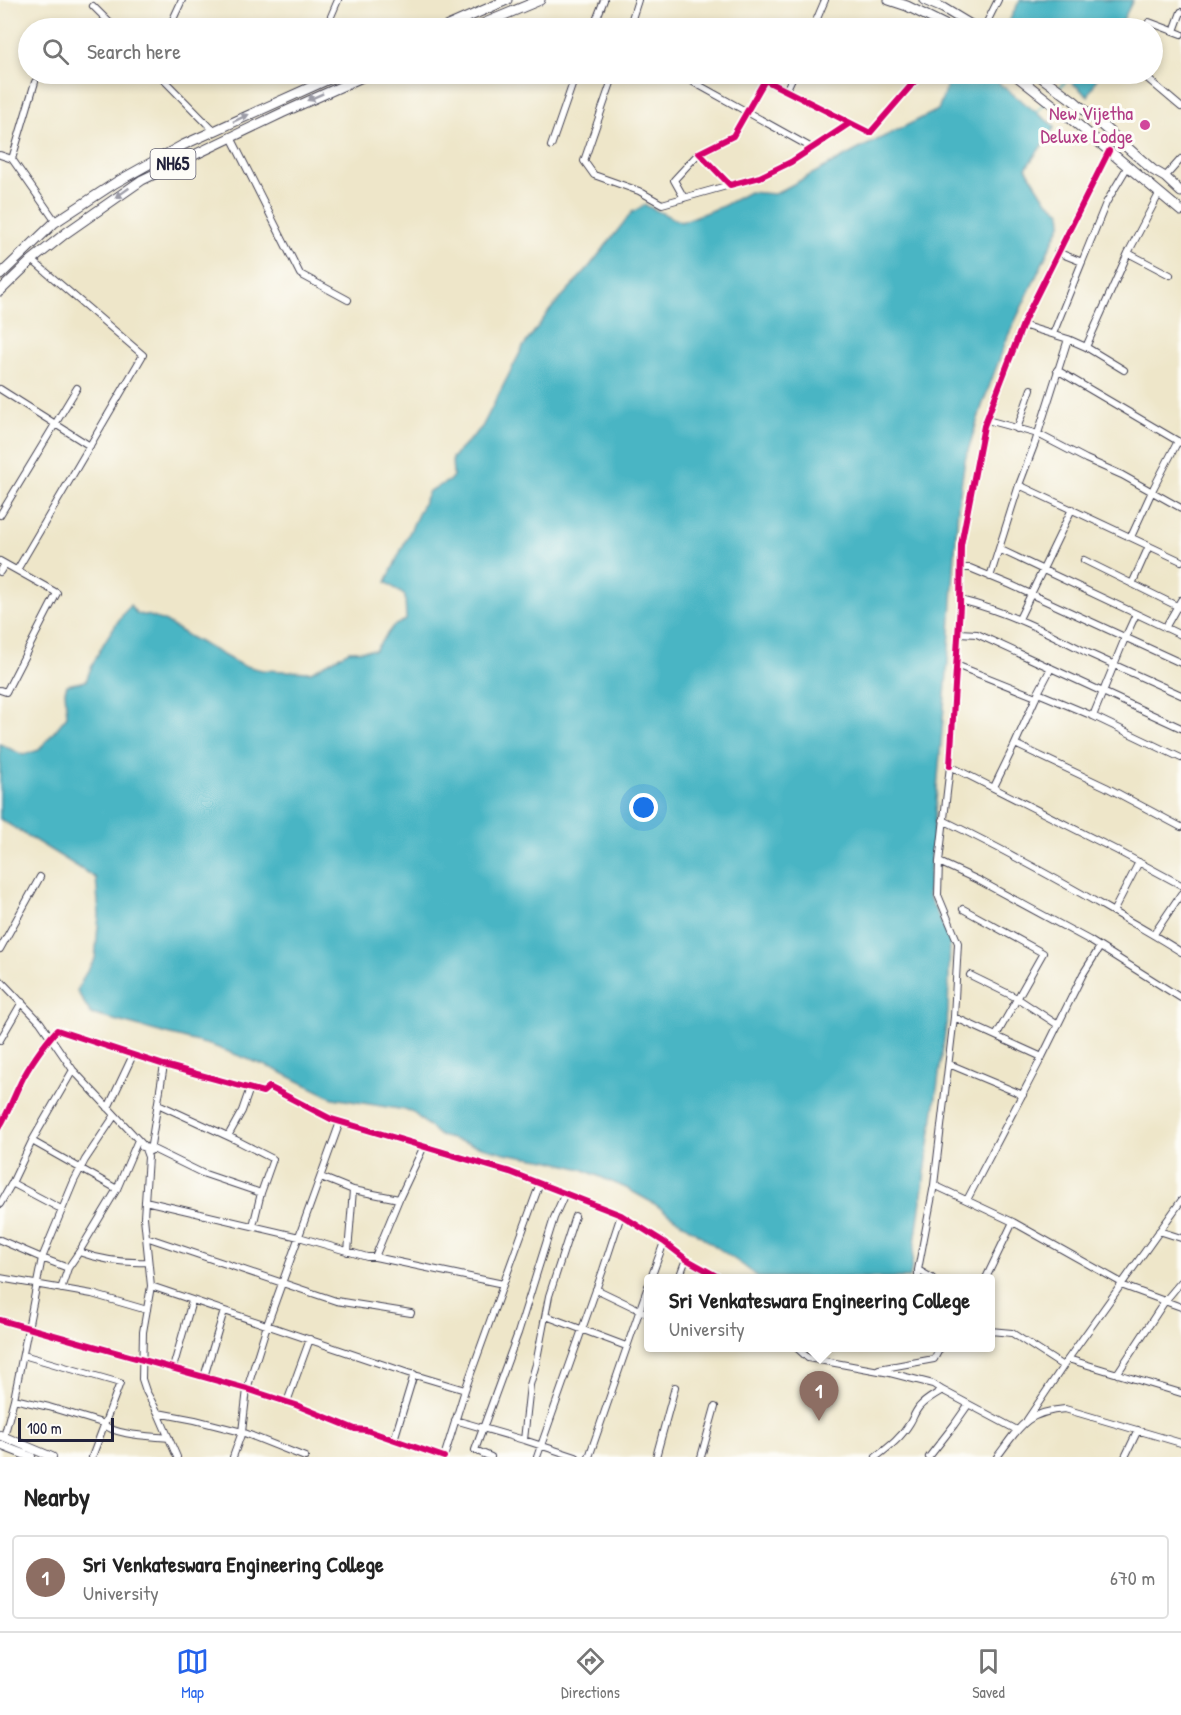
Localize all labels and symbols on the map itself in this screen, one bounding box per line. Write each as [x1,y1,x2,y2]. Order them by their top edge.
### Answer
one-way arrow [307,93,324,102]
place label: New Vijetha Deluxe Lodge [1041,99,1133,149]
one-way arrow [232,113,250,123]
marker: New Vijetha Deluxe Lodge [1138,118,1152,132]
road number: NH65 [150,149,195,179]
one-way arrow [115,187,131,199]
your location [629,793,658,822]
pin: 1 [800,1372,838,1421]
scale bar [18,1415,114,1442]

